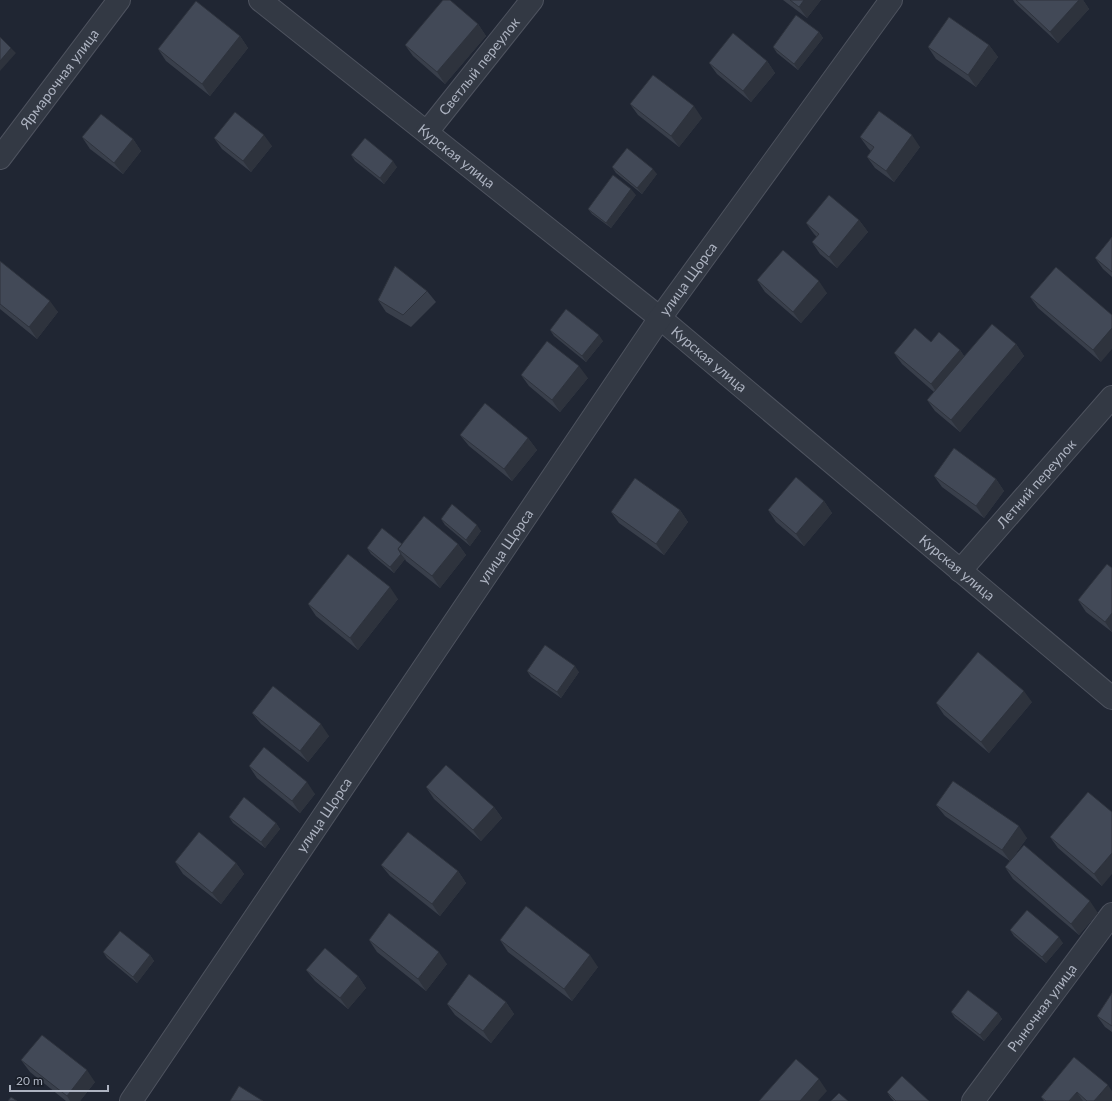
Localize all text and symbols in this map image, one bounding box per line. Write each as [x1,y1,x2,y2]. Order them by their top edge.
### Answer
street label: Светлый переулок [435,13,523,118]
street label: Ярмарочная улица [15,25,102,133]
street label: Курская улица [415,120,499,192]
street label: улица Щорса [656,239,720,319]
street label: Курская улица [668,322,751,395]
street label: Летний переулок [992,435,1080,532]
street label: улица Щорса [474,506,536,587]
street label: Курская улица [916,531,999,604]
street label: улица Щорса [292,774,355,855]
street label: Рыночная улица [1004,960,1080,1055]
scale bar [10,1067,108,1093]
text: 20 m [16,1073,43,1088]

